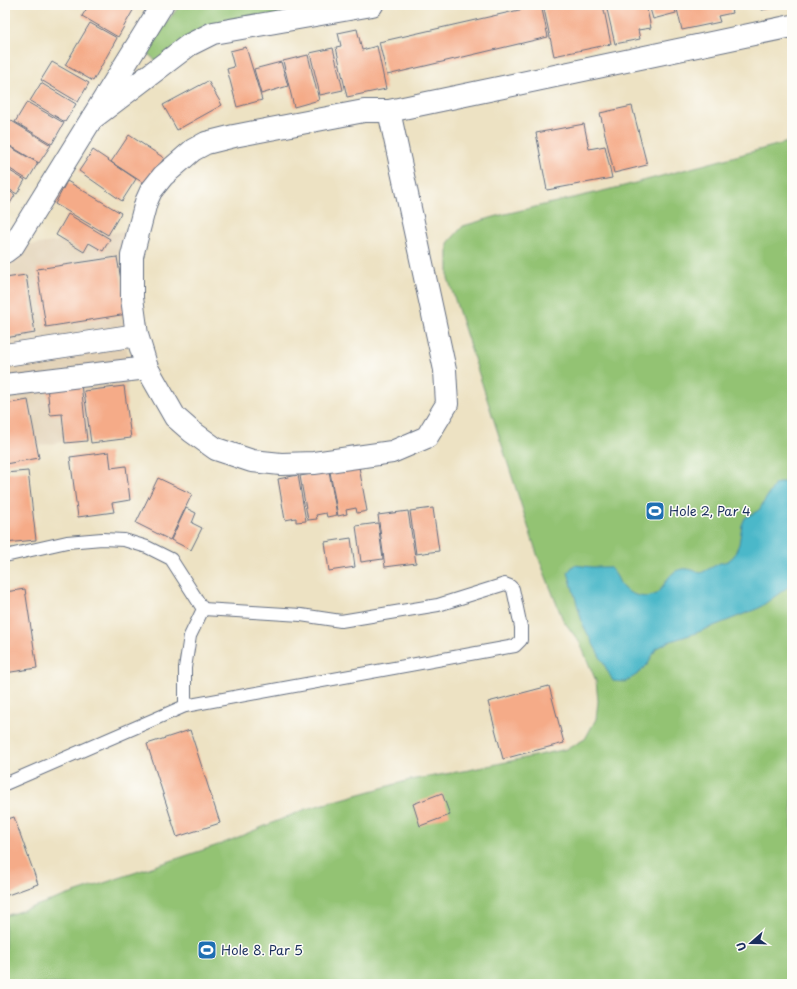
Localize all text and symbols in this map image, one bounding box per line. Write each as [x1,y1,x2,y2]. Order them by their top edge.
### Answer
sports icon: Hole 2, Par 4 [644,500,666,522]
place label: Hole 2, Par 4 [669,501,751,520]
north arrow [731,923,771,963]
sports icon: Hole 8. Par 5 [196,939,218,961]
place label: Hole 8. Par 5 [221,940,303,959]
text: U [732,940,751,953]

